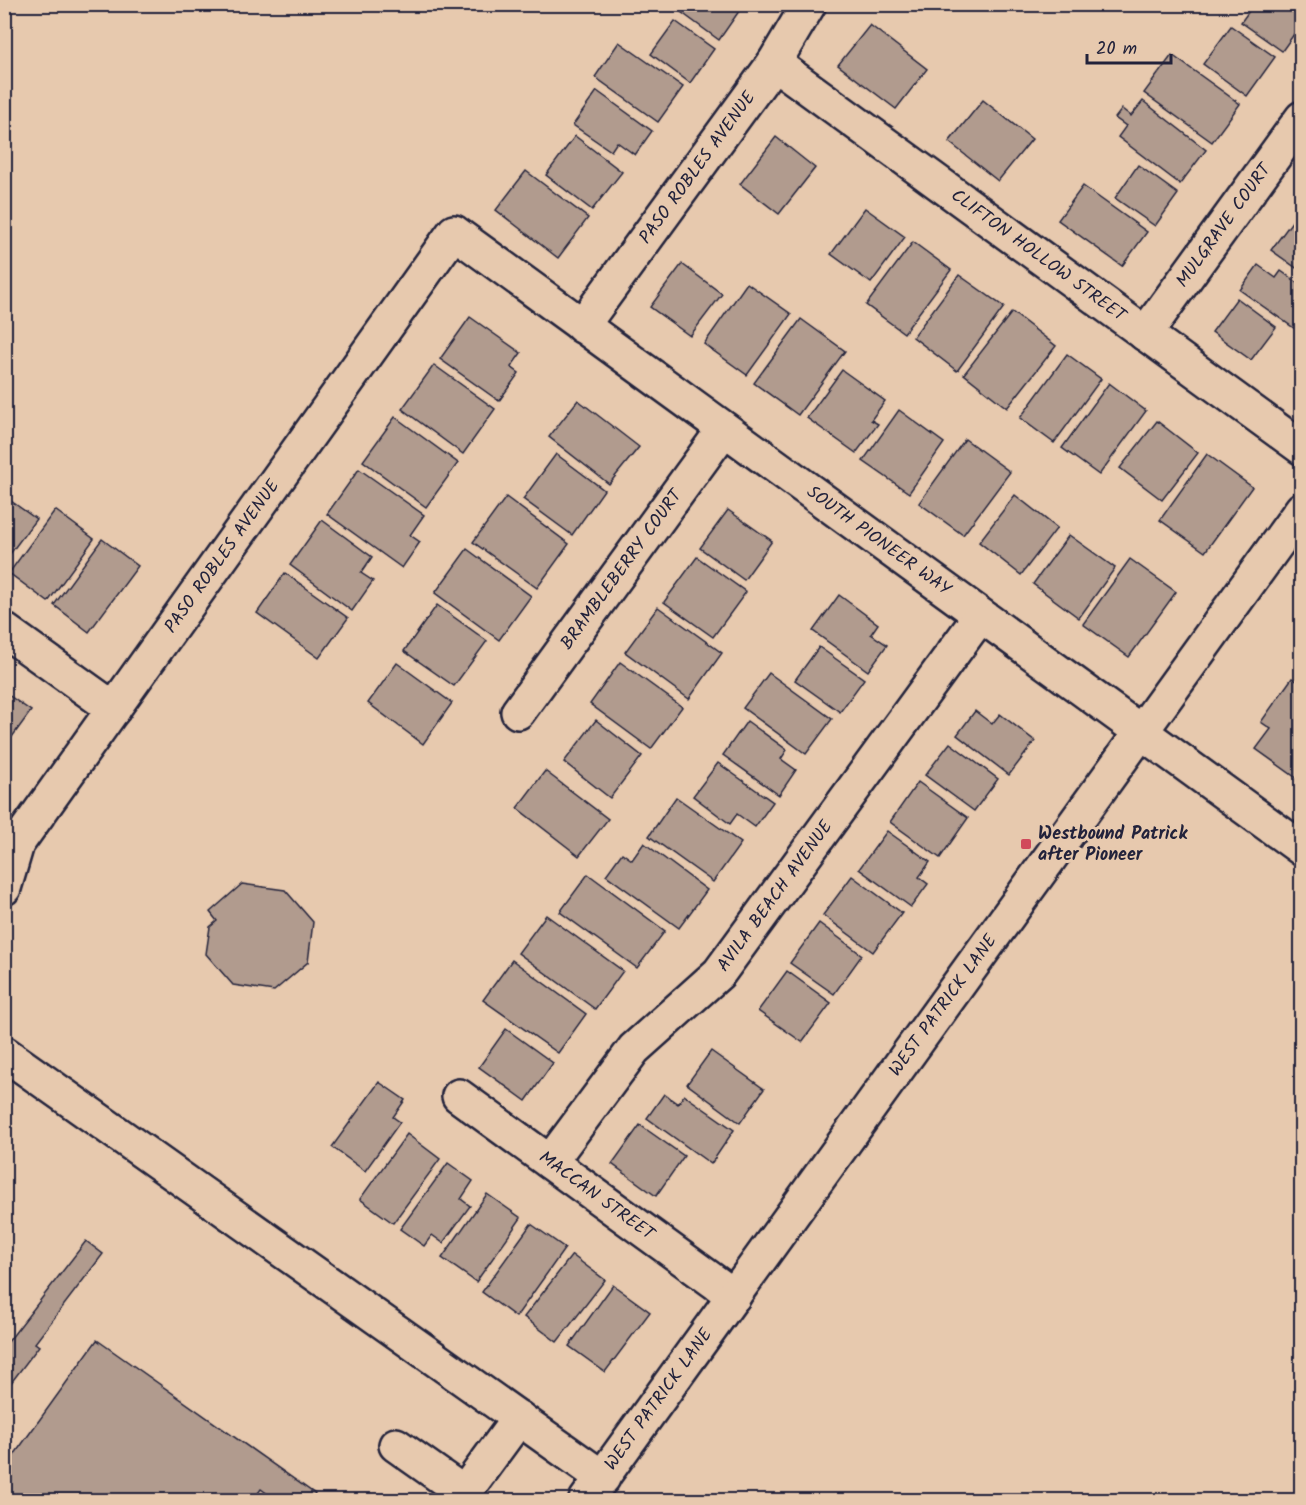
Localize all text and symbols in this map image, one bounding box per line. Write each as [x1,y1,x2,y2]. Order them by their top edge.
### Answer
scale bar [1087,27,1171,65]
text: 20 m [1096,35,1137,64]
street label: PASO ROBLES AVENUE [632,85,764,250]
street label: MULGRAVE COURT [1169,156,1280,294]
street label: CLIFTON HOLLOW STREET [944,182,1133,330]
street label: PASO ROBLES AVENUE [157,473,288,640]
street label: SOUTH PIONEER WAY [800,478,958,604]
street label: BRAMBLEBERRY COURT [553,482,691,656]
street label: AVILA BEACH AVENUE [710,814,841,978]
place label: Westbound Patrick after Pioneer [1038,820,1188,870]
marker: Westbound Patrick after Pioneer [1019,837,1033,851]
street label: WEST PATRICK LANE [882,928,1005,1083]
street label: MACCAN STREET [532,1144,662,1249]
street label: WEST PATRICK LANE [597,1322,720,1477]

